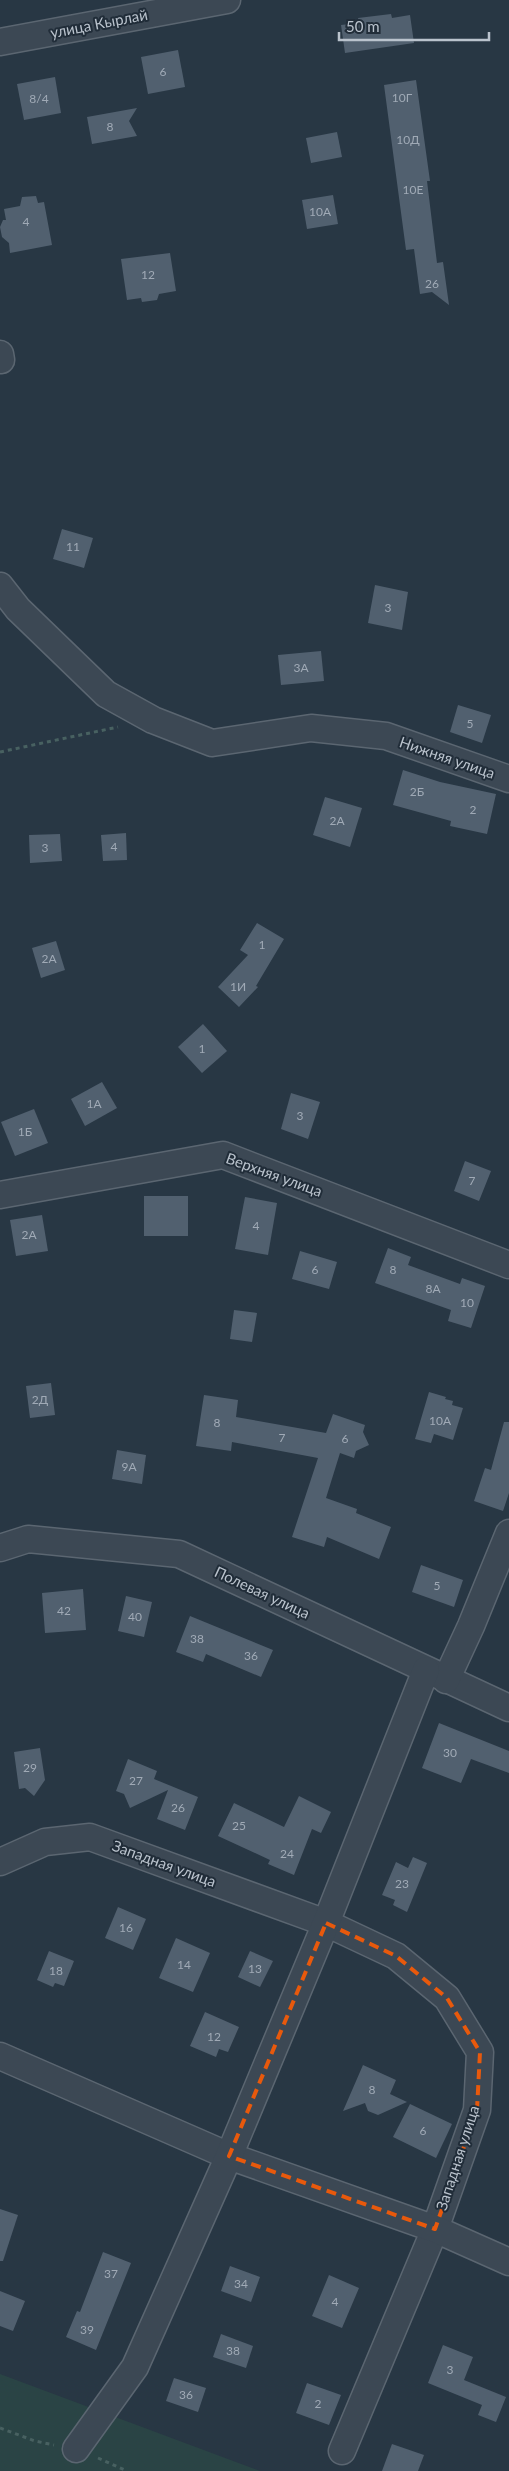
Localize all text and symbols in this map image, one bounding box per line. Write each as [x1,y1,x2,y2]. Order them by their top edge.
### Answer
street label: улица Кырлай [49,5,149,41]
scale bar [339,10,489,42]
text: 50 m [346,17,380,35]
house number: 6 [160,64,167,79]
house number: 10Г [392,90,413,105]
house number: 8/4 [29,91,49,106]
house number: 8 [107,119,114,134]
house number: 10Д [396,132,420,147]
house number: 10Е [403,182,423,197]
house number: 10А [309,204,332,219]
house number: 4 [23,214,30,229]
house number: 12 [141,267,155,282]
house number: 26 [425,276,439,291]
house number: 11 [66,539,80,554]
house number: 3 [385,600,392,615]
house number: 3А [293,660,309,675]
house number: 5 [467,716,474,731]
street label: Нижняя улица [397,732,497,782]
house number: 2Б [410,784,424,799]
house number: 2 [470,802,477,817]
house number: 2А [329,813,345,828]
house number: 4 [111,839,118,854]
house number: 3 [42,840,49,855]
house number: 1 [259,937,266,952]
house number: 2А [41,951,57,966]
house number: 1И [230,979,246,994]
house number: 1 [199,1041,206,1056]
house number: 1А [86,1096,102,1111]
house number: 3 [297,1108,304,1123]
house number: 1Б [18,1124,32,1139]
street label: Верхняя улица [224,1148,325,1200]
house number: 7 [469,1173,476,1188]
house number: 4 [253,1218,260,1233]
house number: 2А [21,1227,37,1242]
house number: 6 [312,1262,319,1277]
house number: 8 [390,1262,397,1277]
house number: 8А [425,1281,441,1296]
house number: 10 [460,1295,474,1310]
house number: 2Д [32,1392,49,1407]
house number: 10А [429,1413,452,1428]
house number: 8 [214,1415,221,1430]
house number: 7 [279,1430,286,1445]
house number: 6 [342,1431,349,1446]
house number: 9А [121,1459,137,1474]
street label: Полевая улица [212,1562,313,1622]
house number: 5 [434,1578,441,1593]
house number: 42 [57,1603,71,1618]
house number: 40 [128,1609,142,1624]
house number: 38 [190,1631,204,1646]
house number: 36 [244,1648,258,1663]
house number: 30 [443,1745,457,1760]
house number: 29 [23,1760,37,1775]
house number: 27 [129,1773,143,1788]
house number: 26 [171,1800,185,1815]
house number: 25 [232,1818,246,1833]
street label: Западная улица [110,1836,219,1890]
house number: 24 [280,1846,294,1861]
house number: 23 [395,1876,409,1891]
house number: 16 [119,1920,133,1935]
house number: 14 [177,1957,191,1972]
house number: 13 [248,1961,262,1976]
house number: 18 [49,1963,63,1978]
house number: 12 [207,2029,221,2044]
house number: 8 [369,2082,376,2097]
street label: Западная улица [432,2103,482,2212]
house number: 6 [420,2123,427,2138]
house number: 37 [104,2266,118,2281]
house number: 34 [234,2276,248,2291]
house number: 4 [332,2294,339,2309]
house number: 39 [80,2322,94,2337]
house number: 38 [226,2343,240,2358]
house number: 3 [447,2362,454,2377]
house number: 36 [179,2387,193,2402]
house number: 2 [315,2396,322,2411]

